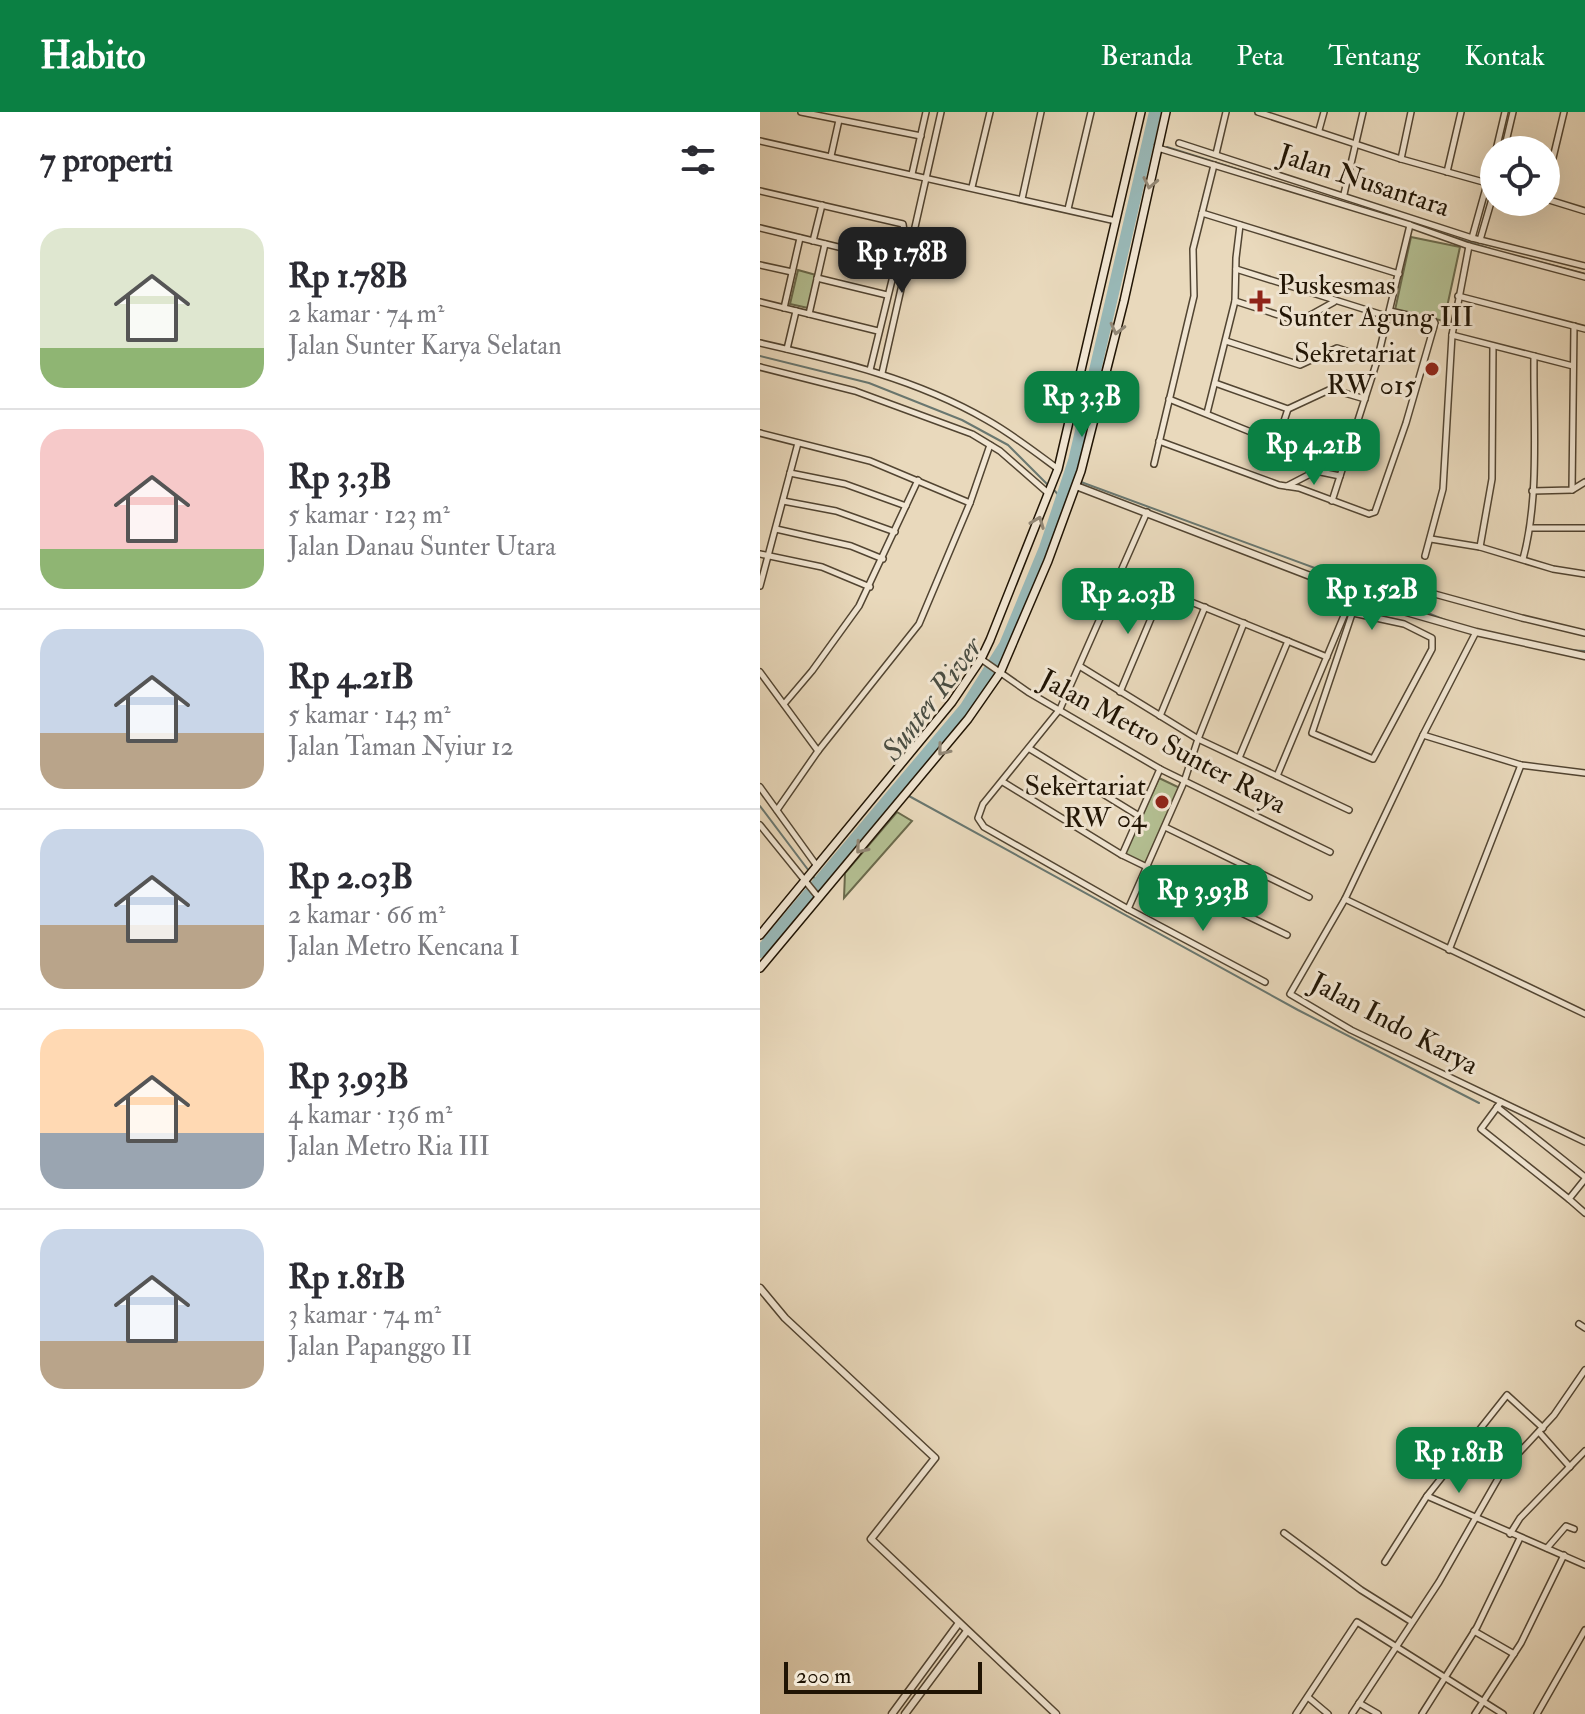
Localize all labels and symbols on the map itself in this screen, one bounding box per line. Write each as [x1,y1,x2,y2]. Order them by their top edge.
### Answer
street label: Jalan Nusantara [1273,137,1455,225]
one-way arrow [1142,175,1159,189]
pin: Rp 1.78B [819,227,985,295]
place label: Puskesmas Sunter Agung III [1278,268,1474,335]
marker: Puskesmas Sunter Agung III [1249,290,1271,312]
one-way arrow [1109,322,1126,335]
place label: Sekretariat RW 015 [1294,336,1417,403]
marker: Sekretariat RW 015 [1423,360,1441,378]
pin: Rp 3.3B [1008,371,1156,439]
pin: Rp 4.21B [1231,419,1397,487]
one-way arrow [1028,516,1045,530]
pin: Rp 1.52B [1289,564,1455,632]
pin: Rp 2.03B [1045,568,1211,636]
water label: Sunter River [873,628,992,769]
street label: Jalan Metro Sunter Raya [1033,662,1293,822]
one-way arrow [938,741,953,755]
place label: Sekertariat RW 04 [1025,769,1148,836]
marker: Sekertariat RW 04 [1153,793,1171,811]
one-way arrow [856,839,871,853]
pin: Rp 3.93B [1120,865,1286,933]
street label: Jalan Indo Karya [1303,965,1484,1083]
pin: Rp 1.81B [1376,1427,1542,1495]
scale bar [784,1658,982,1694]

